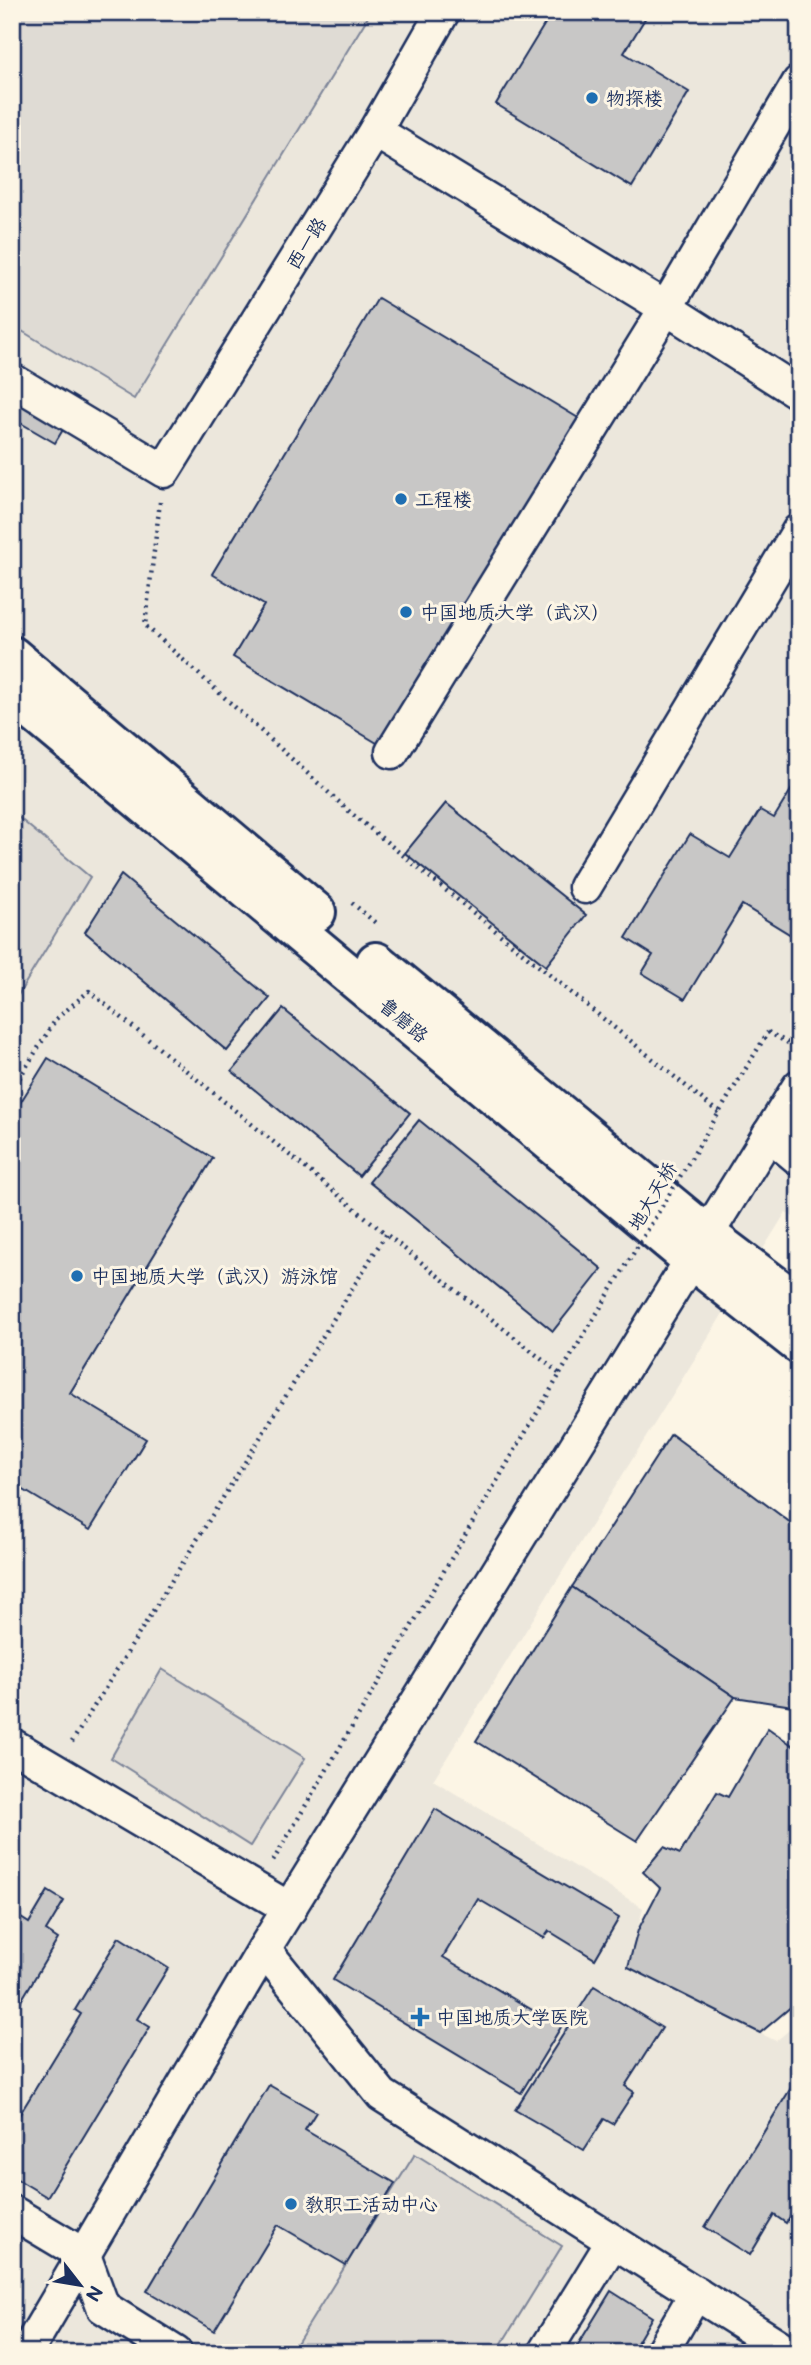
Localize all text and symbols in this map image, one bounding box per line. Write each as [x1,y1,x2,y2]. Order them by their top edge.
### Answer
place label: 物探楼 [606,88,663,111]
marker: 物探楼 [584,90,600,106]
street label: 西一路 [282,214,332,274]
place label: 工程楼 [415,489,472,512]
marker: 工程楼 [393,491,409,507]
place label: 中国地质大学（武汉） [420,602,610,625]
marker: 中国地质大学（武汉） [398,604,414,620]
street label: 鲁磨路 [374,994,432,1048]
street label: 地大天桥 [624,1158,683,1235]
place label: 中国地质大学（武汉）游泳馆 [91,1266,338,1289]
marker: 中国地质大学（武汉）游泳馆 [69,1268,85,1284]
marker: 中国地质大学医院 [410,2007,430,2027]
place label: 中国地质大学医院 [436,2007,588,2030]
place label: 教职工活动中心 [305,2194,438,2217]
marker: 教职工活动中心 [283,2196,299,2212]
north arrow [46,2250,116,2320]
text: N [80,2281,107,2305]

